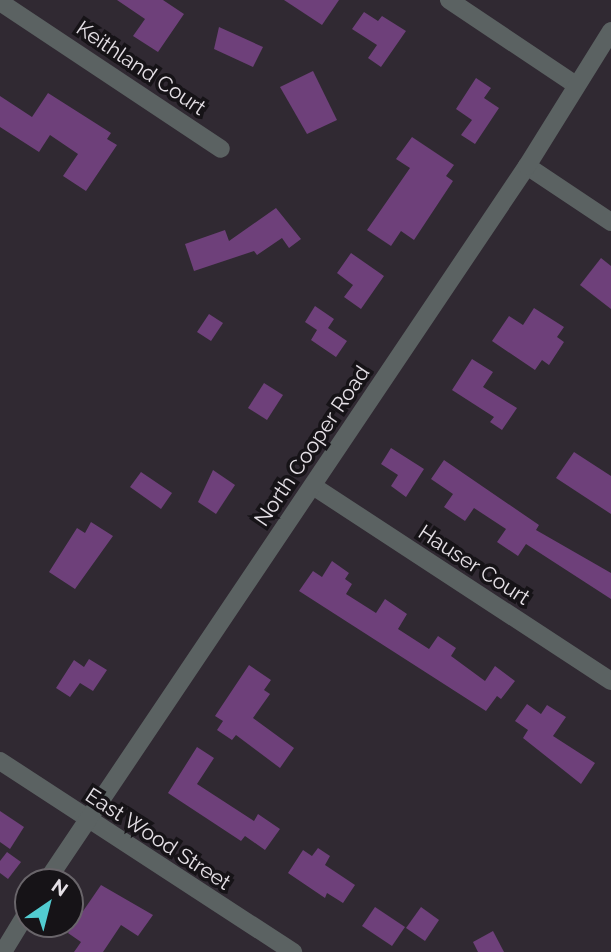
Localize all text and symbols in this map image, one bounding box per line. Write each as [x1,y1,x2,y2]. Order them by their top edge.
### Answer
street label: Keithland Court [72,15,210,121]
street label: North Cooper Road [249,361,375,531]
street label: Hauser Court [413,519,535,611]
street label: East Wood Street [80,782,236,896]
north arrow [14,868,84,938]
text: N [48,874,72,901]

